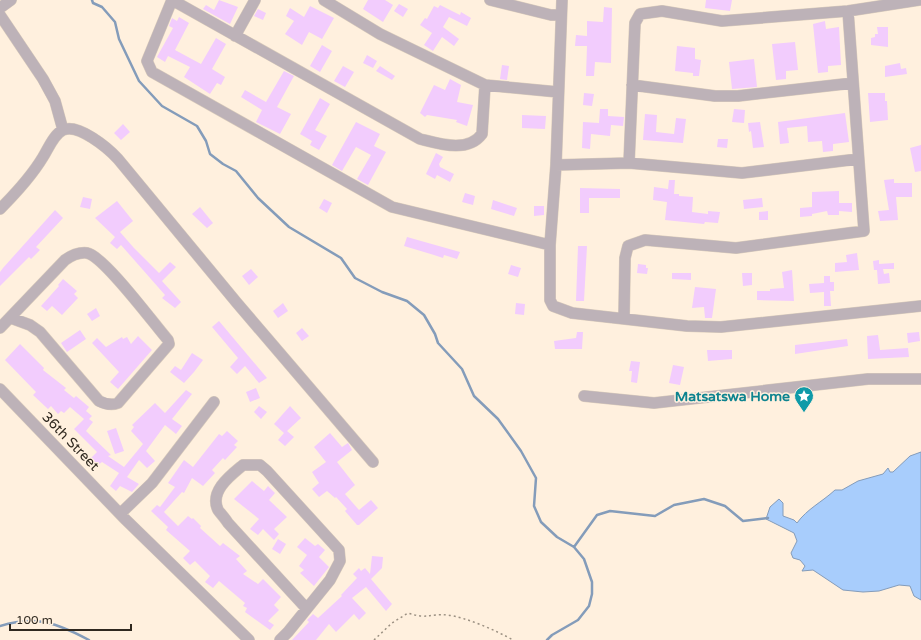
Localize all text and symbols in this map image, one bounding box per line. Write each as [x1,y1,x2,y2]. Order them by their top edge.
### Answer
place icon: Matsatswa Home [793,385,815,413]
place label: Matsatswa Home [675,388,790,405]
street label: 36th Street [38,408,103,475]
scale bar [10,606,131,632]
text: 100 m [16,613,53,627]

